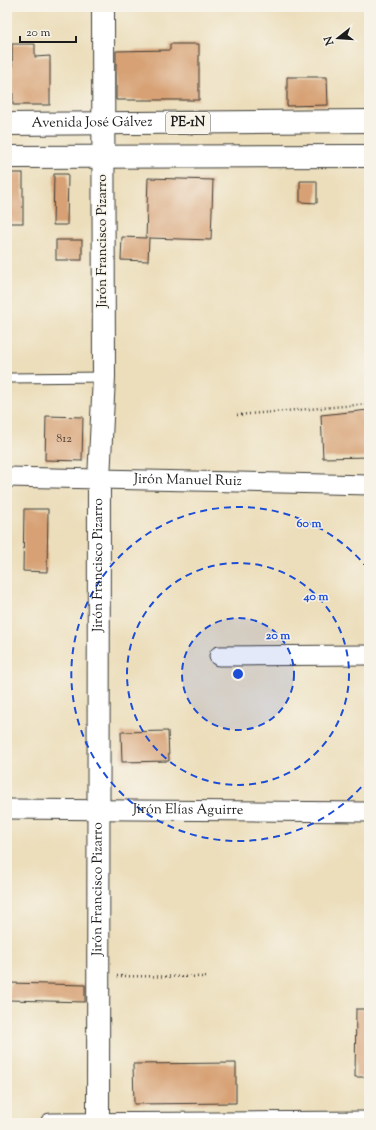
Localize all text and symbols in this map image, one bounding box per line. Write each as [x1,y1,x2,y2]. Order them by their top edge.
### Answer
scale bar [20,18,76,44]
north arrow [318,18,358,58]
text: 20 m [26,24,51,42]
text: N [320,34,339,48]
road number: PE-1N [166,112,210,134]
street label: Avenida José Gálvez [31,113,153,134]
street label: Jirón Francisco Pizarro [93,174,113,309]
house number: 812 [56,430,72,448]
street label: Jirón Manuel Ruiz [133,470,242,492]
street label: Jirón Francisco Pizarro [89,498,109,633]
text: 60 m [297,515,321,533]
text: 40 m [303,588,328,606]
text: 20 m [266,627,290,645]
centre of rings [231,667,245,681]
street label: Jirón Elías Aguirre [132,800,243,821]
street label: Jirón Francisco Pizarro [88,822,108,957]

